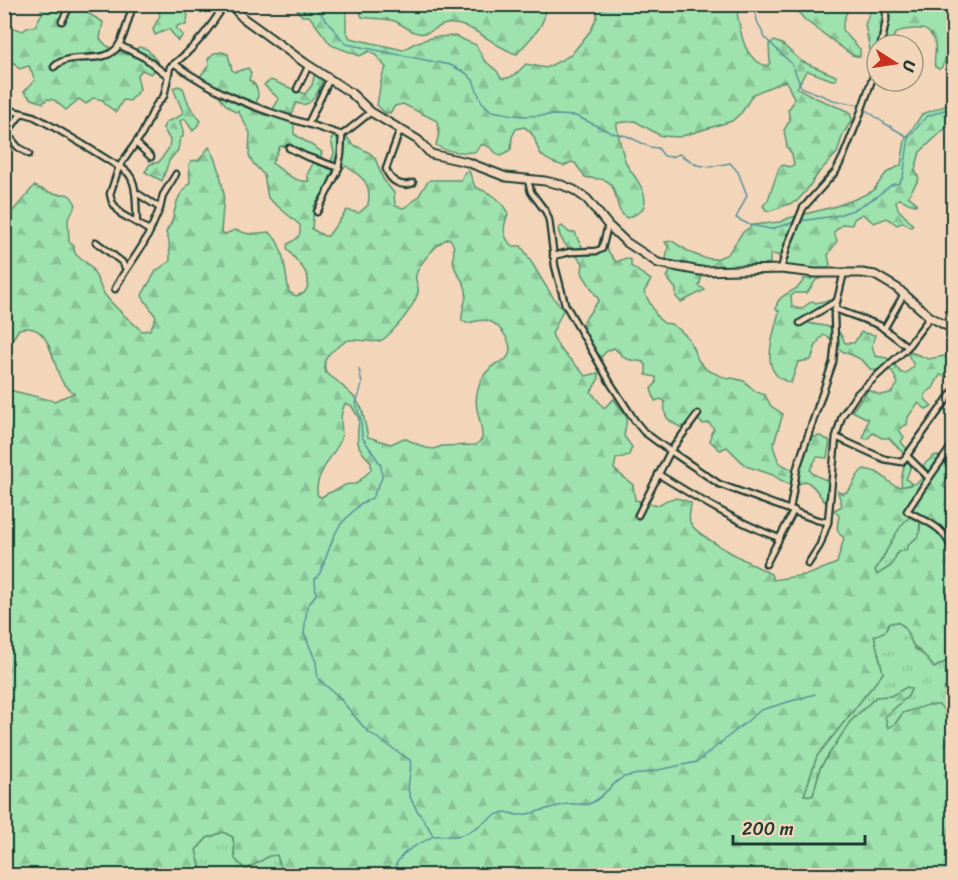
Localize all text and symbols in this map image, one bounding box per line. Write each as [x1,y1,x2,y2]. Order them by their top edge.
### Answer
north arrow [865,33,925,93]
text: U [894,58,924,76]
scale bar [733,808,865,846]
text: 200 m [742,813,794,845]

